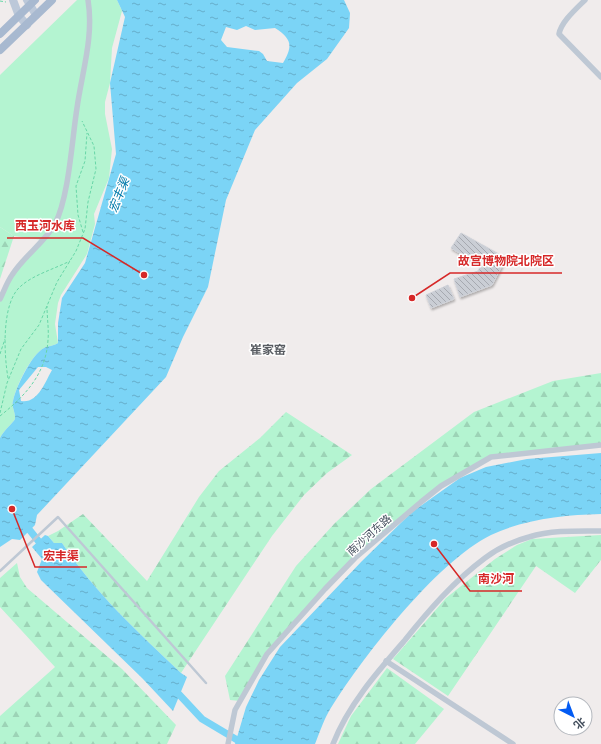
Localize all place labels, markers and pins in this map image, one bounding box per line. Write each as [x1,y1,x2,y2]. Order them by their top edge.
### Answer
callout: 西玉河水库 [7,214,83,238]
callout: 故宫博物院北院区 [450,249,562,273]
callout: 宏丰渠 [35,543,87,567]
callout: 南沙河 [470,567,522,591]

